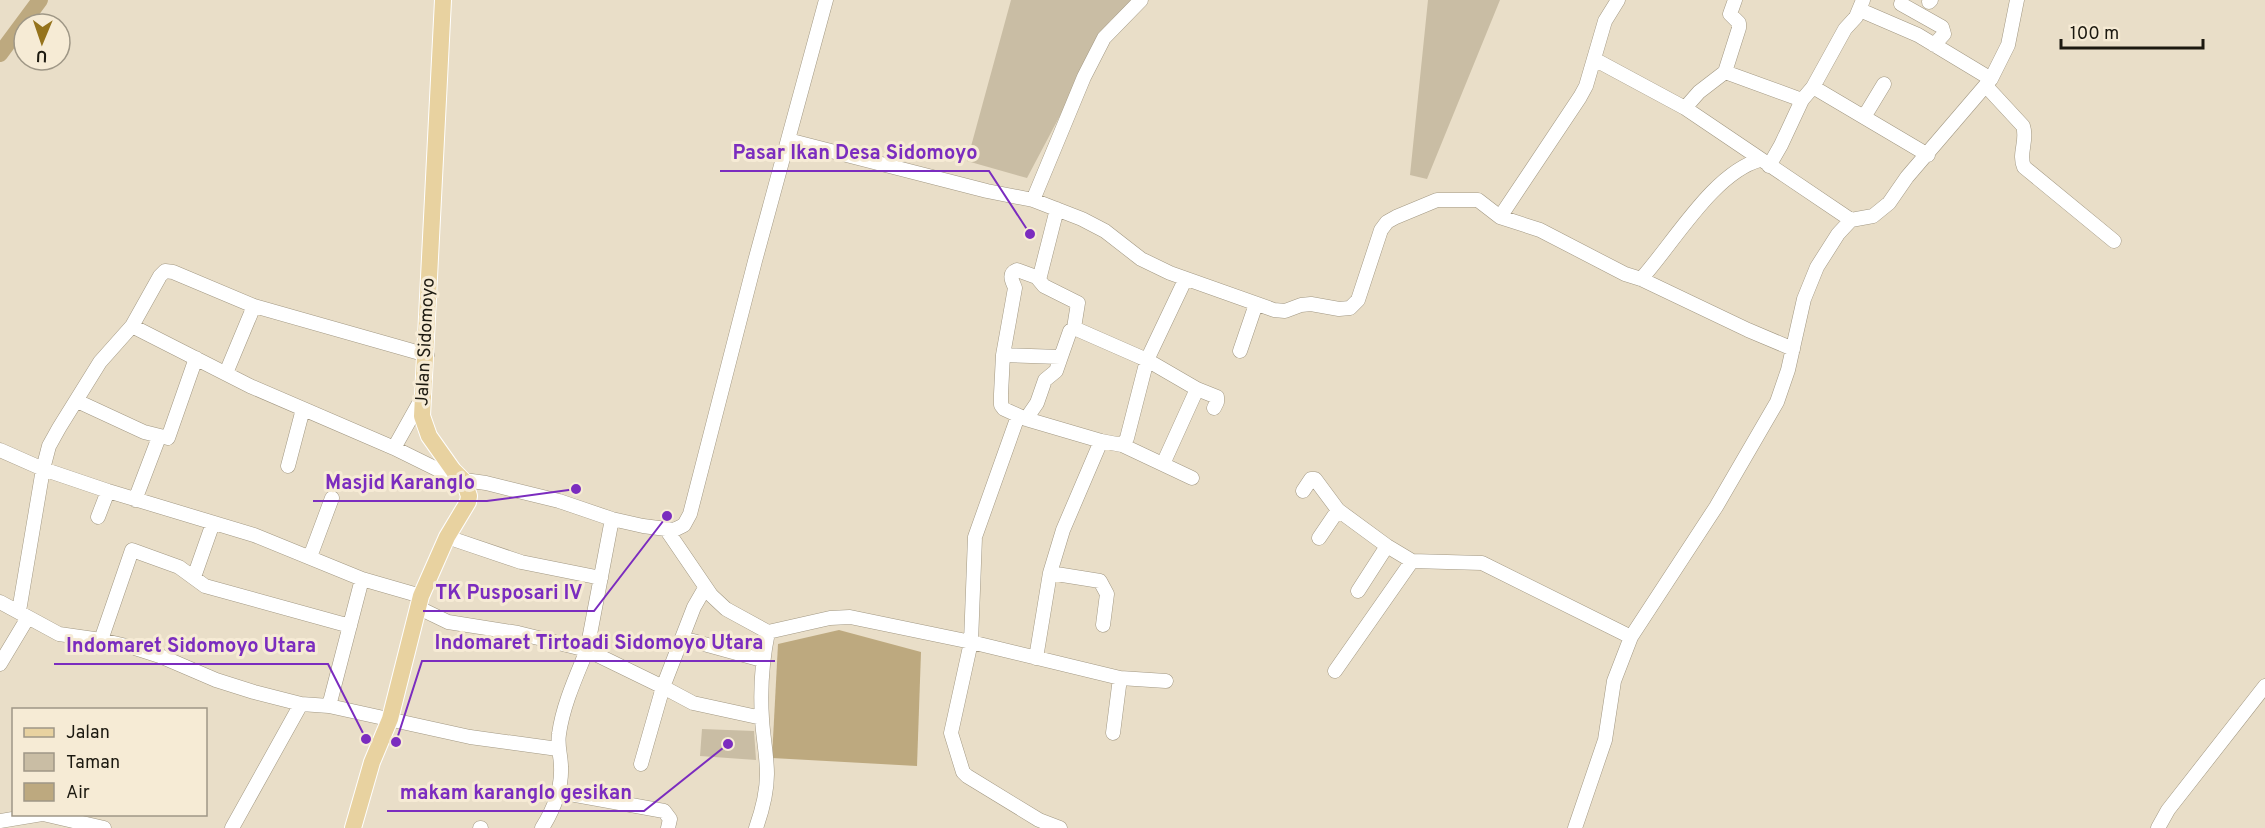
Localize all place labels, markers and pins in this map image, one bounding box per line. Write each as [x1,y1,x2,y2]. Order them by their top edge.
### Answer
callout: Pasar Ikan Desa Sidomoyo [720,133,989,171]
callout: Masjid Karanglo [313,463,487,501]
callout: TK Pusposari IV [423,573,594,611]
callout: Indomaret Tirtoadi Sidomoyo Utara [422,623,775,661]
callout: Indomaret Sidomoyo Utara [54,626,328,664]
callout: makam karanglo gesikan [387,773,644,811]

